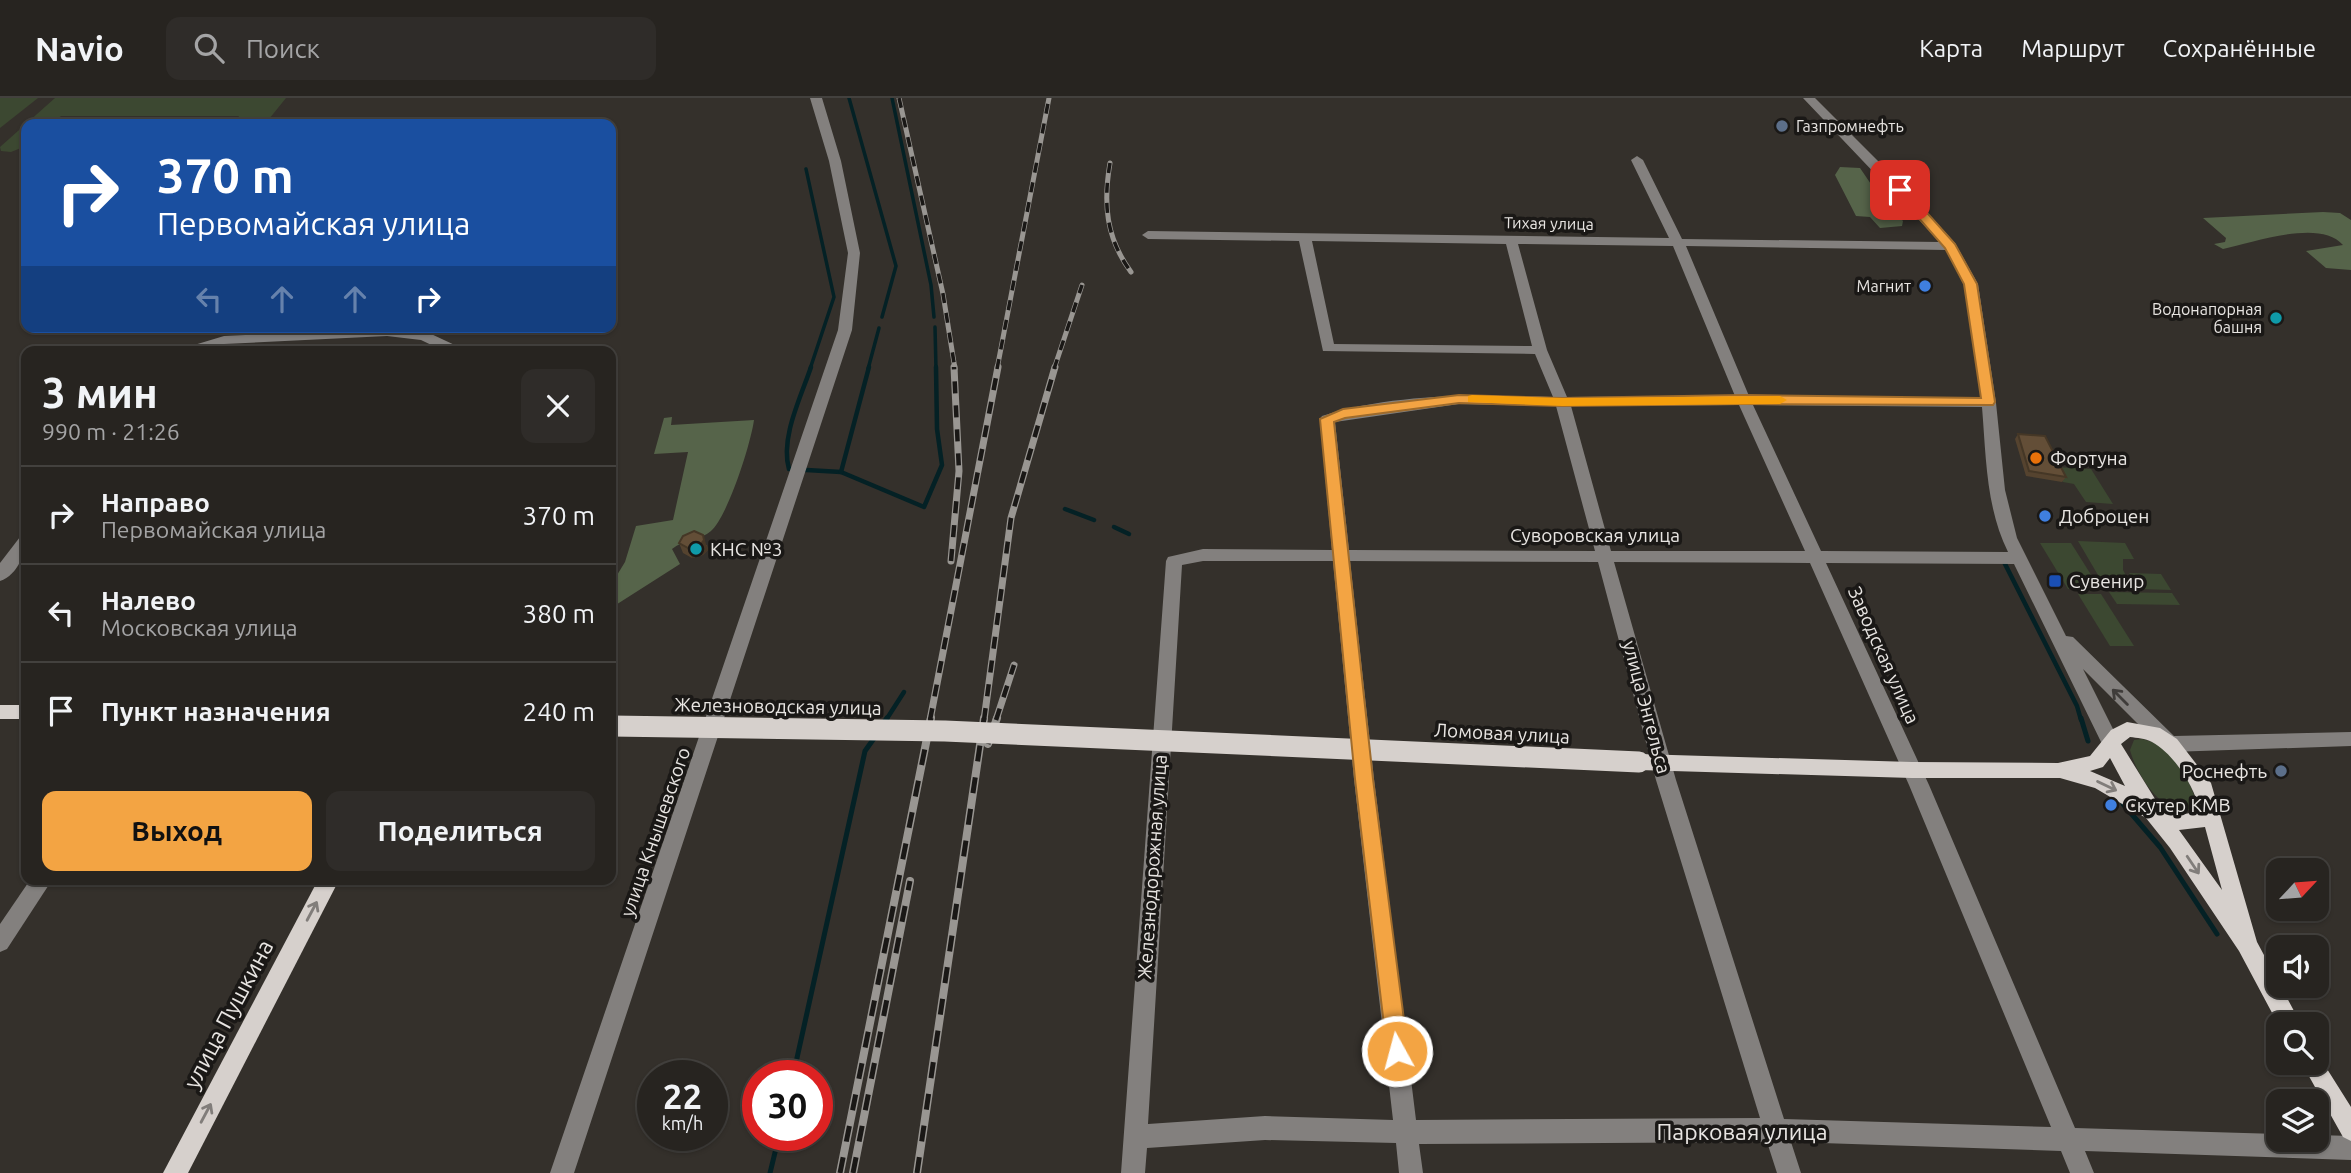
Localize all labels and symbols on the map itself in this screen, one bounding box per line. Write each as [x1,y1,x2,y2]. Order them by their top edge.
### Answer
place label: Газпромнефть [1796,117,1904,135]
marker: Газпромнефть [1774,118,1790,134]
pin [1870,160,1930,220]
street label: Тихая улица [1504,213,1594,233]
place label: Магнит [1857,277,1911,295]
marker: Магнит [1917,278,1933,294]
place label: Водонапорная башня [2152,300,2262,336]
marker: Водонапорная башня [2268,310,2284,326]
place label: Фортуна [2050,447,2127,469]
marker: Фортуна [2028,450,2044,466]
place label: Доброцен [2059,505,2149,527]
marker: Доброцен [2037,508,2053,524]
street label: Суворовская улица [1510,524,1680,546]
place label: КНС №3 [710,538,782,560]
marker: КНС №3 [688,541,704,557]
place label: Сувенир [2069,570,2144,592]
marker: Сувенир [2047,573,2063,589]
street label: Заводская улица [1844,583,1924,727]
street label: улица Энгельса [1619,638,1675,776]
one-way arrow [2112,689,2129,706]
street label: Железноводская улица [674,693,882,719]
street label: Ломовая улица [1434,718,1570,748]
street label: улица Кнышевского [616,744,694,920]
street label: Железнодорожная улица [1133,754,1171,980]
place label: Роснефть [2182,760,2267,782]
marker: Роснефть [2273,763,2289,779]
one-way arrow [2096,780,2117,793]
place label: Скутер КМВ [2125,794,2231,816]
marker: Скутер КМВ [2103,797,2119,813]
one-way arrow [2186,855,2200,874]
north arrow [2266,858,2329,920]
one-way arrow [306,901,320,922]
street label: улица Пушкина [178,935,278,1093]
position arrow [1360,1014,1434,1088]
speed limit sign: 30 [742,1060,833,1151]
one-way arrow [200,1103,214,1123]
street label: Парковая улица [1656,1119,1828,1144]

